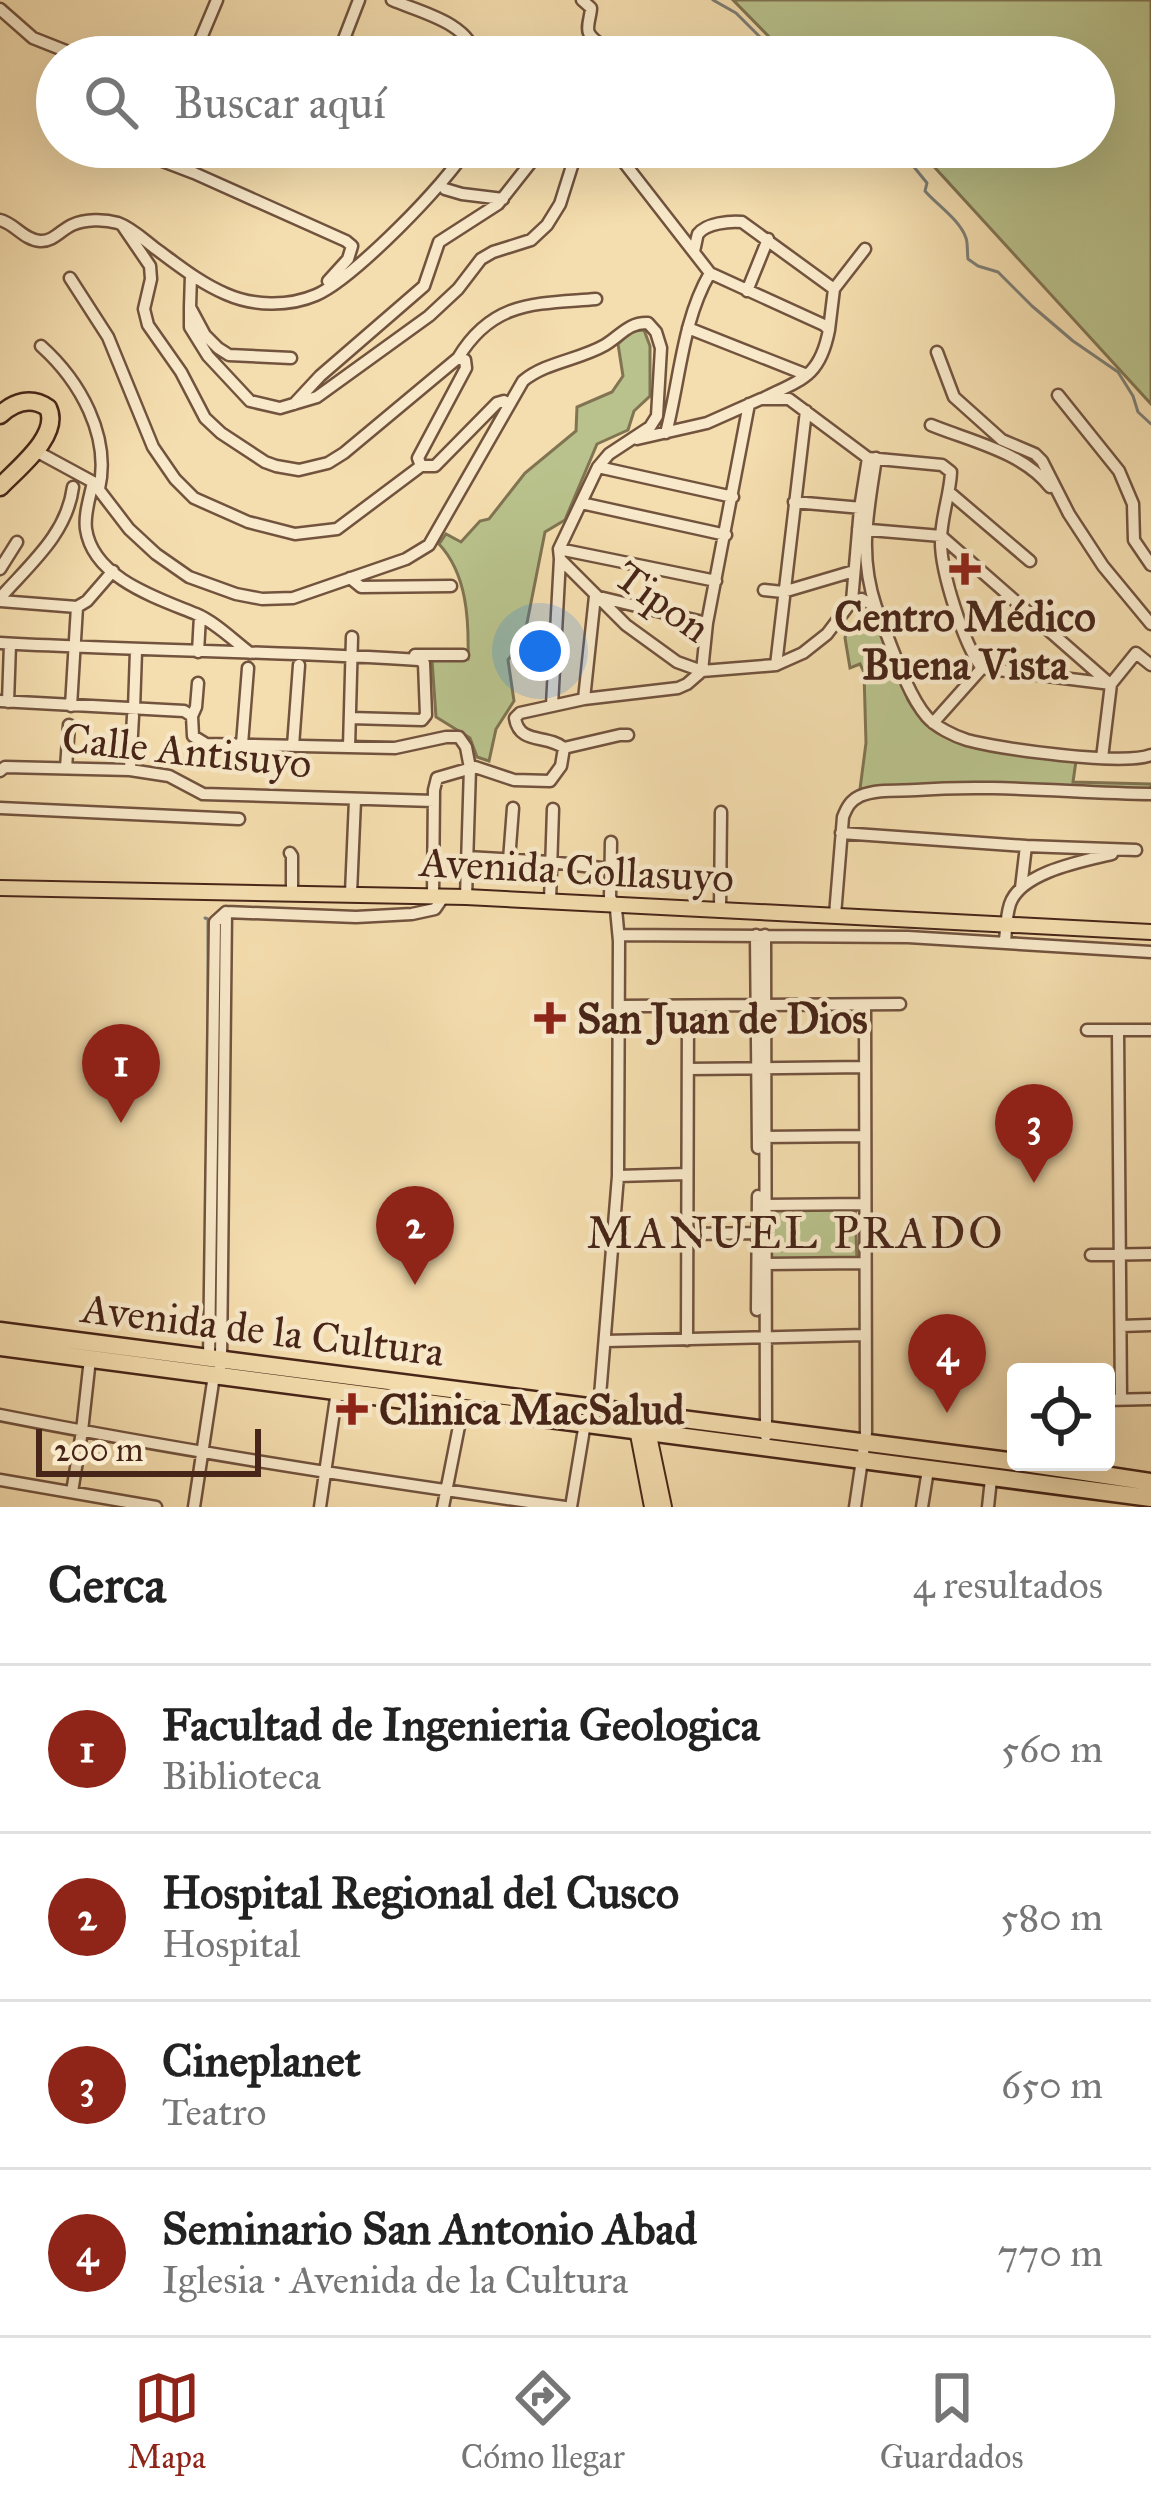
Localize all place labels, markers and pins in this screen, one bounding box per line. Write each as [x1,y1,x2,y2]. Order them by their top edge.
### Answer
marker: Centro Médico Buena Vista [949,553,981,585]
place label: Centro Médico Buena Vista [834,591,1096,691]
place label: San Juan de Dios [577,993,868,1046]
marker: San Juan de Dios [534,1002,566,1034]
pin: 1 [82,1024,160,1123]
pin: 3 [995,1084,1073,1183]
pin: 2 [376,1186,454,1285]
pin: 4 [908,1314,986,1413]
place label: Clinica MacSalud [379,1384,685,1436]
marker: Clinica MacSalud [336,1393,368,1425]

